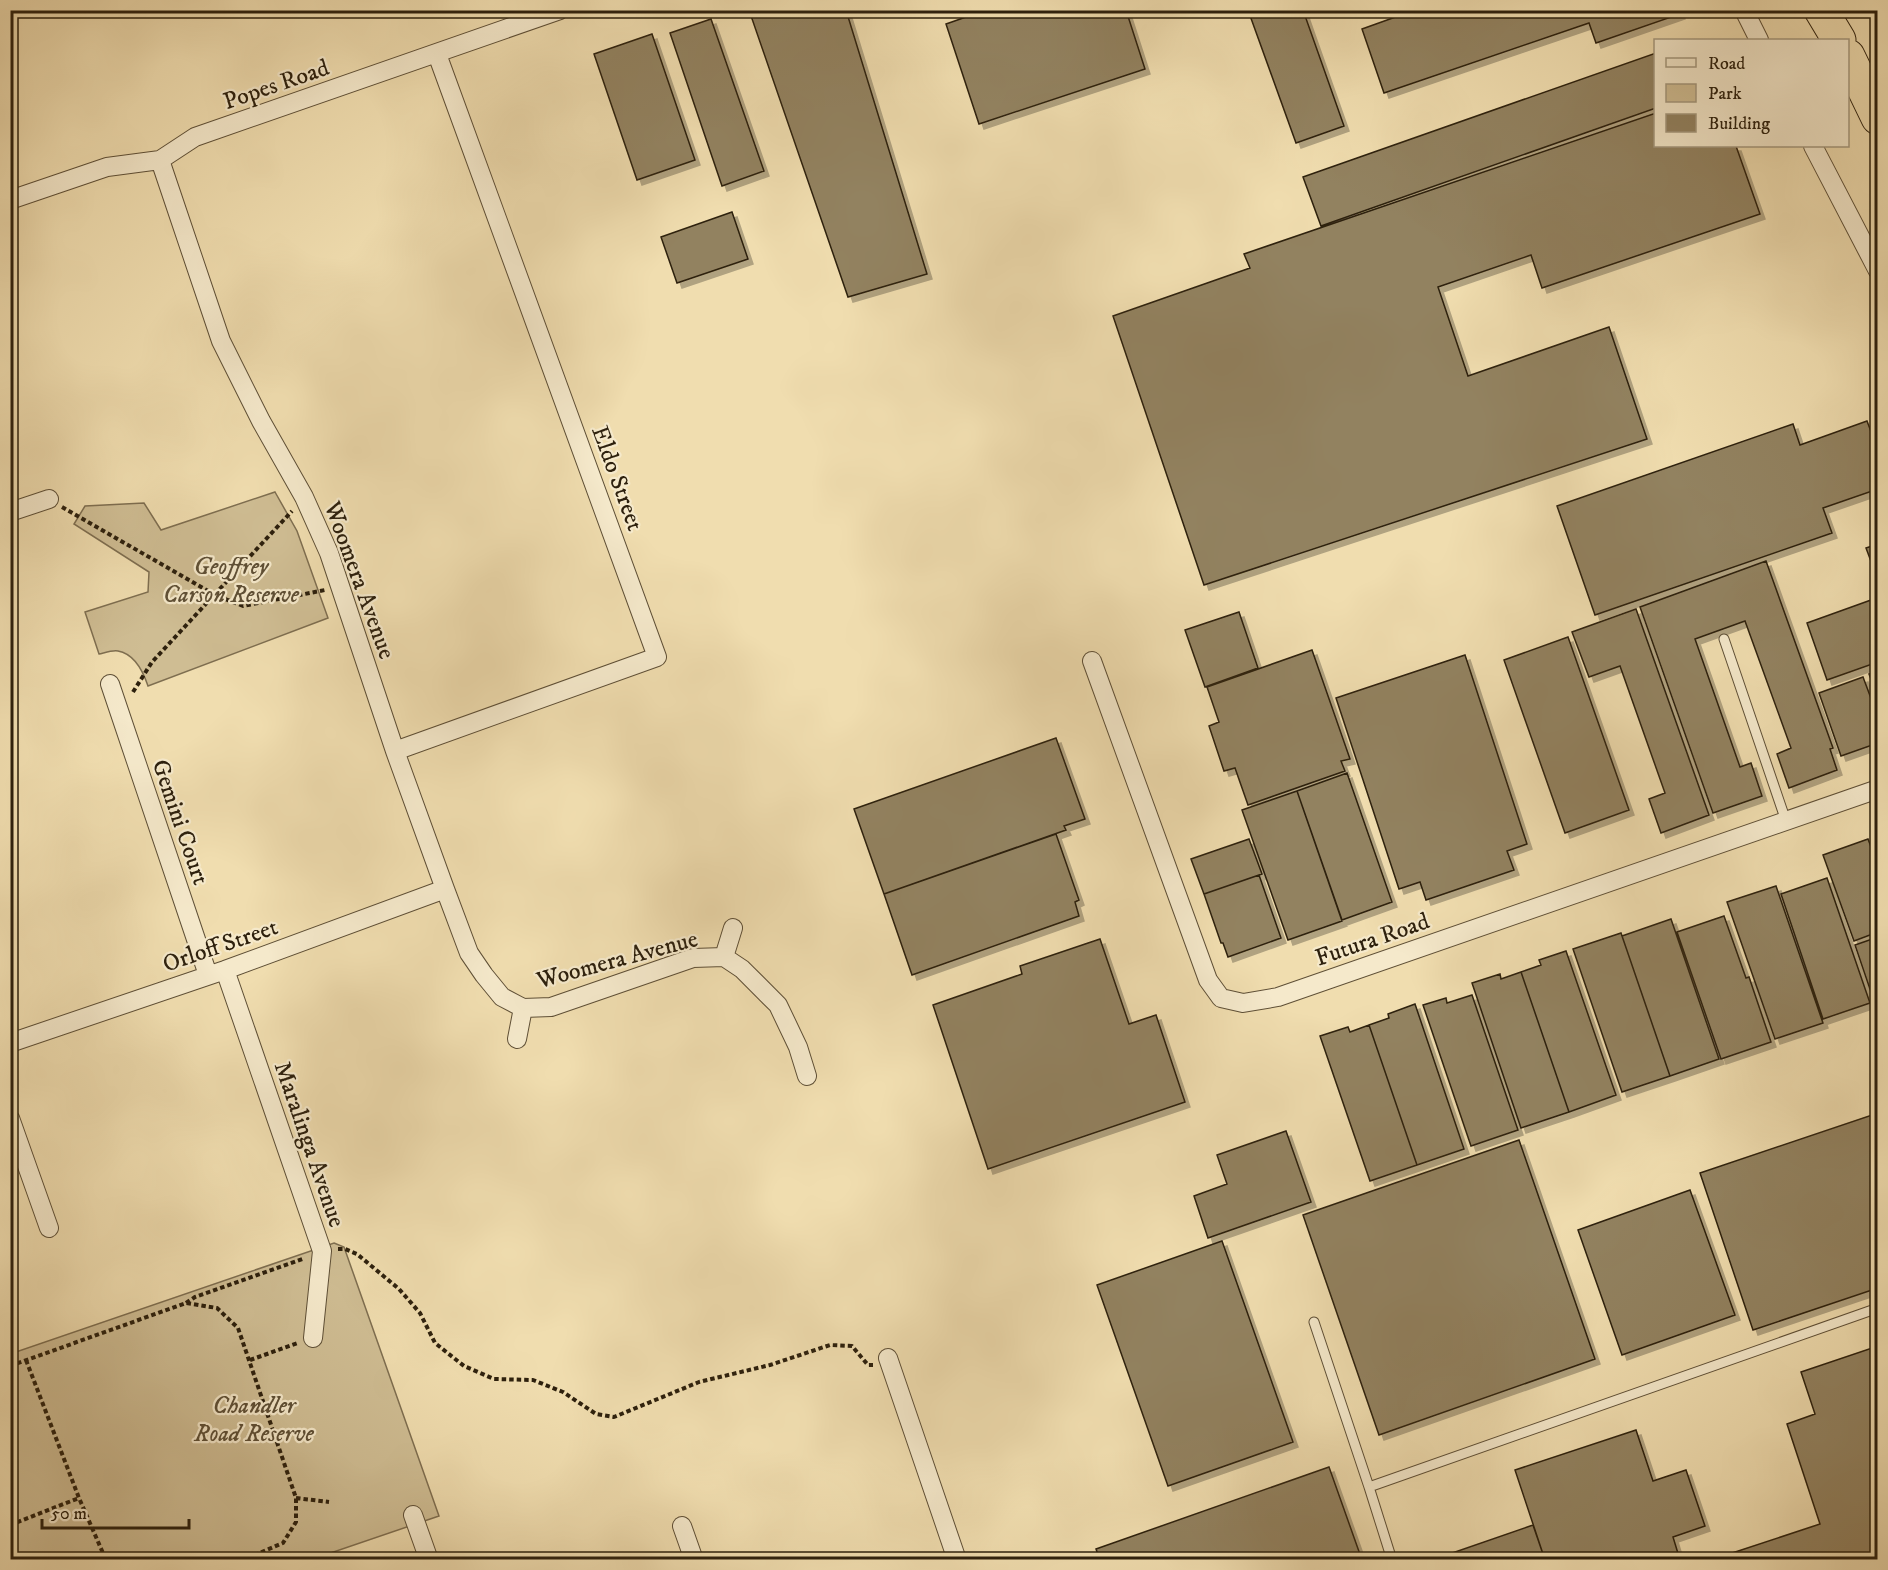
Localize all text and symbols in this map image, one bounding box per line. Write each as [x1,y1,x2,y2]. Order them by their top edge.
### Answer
legend [1654,39,1849,147]
street label: Popes Road [219,53,333,117]
text: Road [1708,53,1745,75]
text: Park [1708,83,1742,105]
text: Building [1708,113,1770,135]
street label: Eldo Street [584,422,650,535]
street label: Woomera Avenue [316,497,401,663]
park label: Geoffrey Carson Reserve [163,552,300,610]
street label: Gemini Court [145,756,216,889]
street label: Futura Road [1311,906,1433,973]
street label: Orloff Street [159,912,282,980]
street label: Woomera Avenue [532,924,701,996]
street label: Maralinga Avenue [267,1057,351,1231]
park label: Chandler Road Reserve [193,1391,315,1449]
scale bar [42,1492,189,1530]
text: 50 m [51,1503,87,1525]

